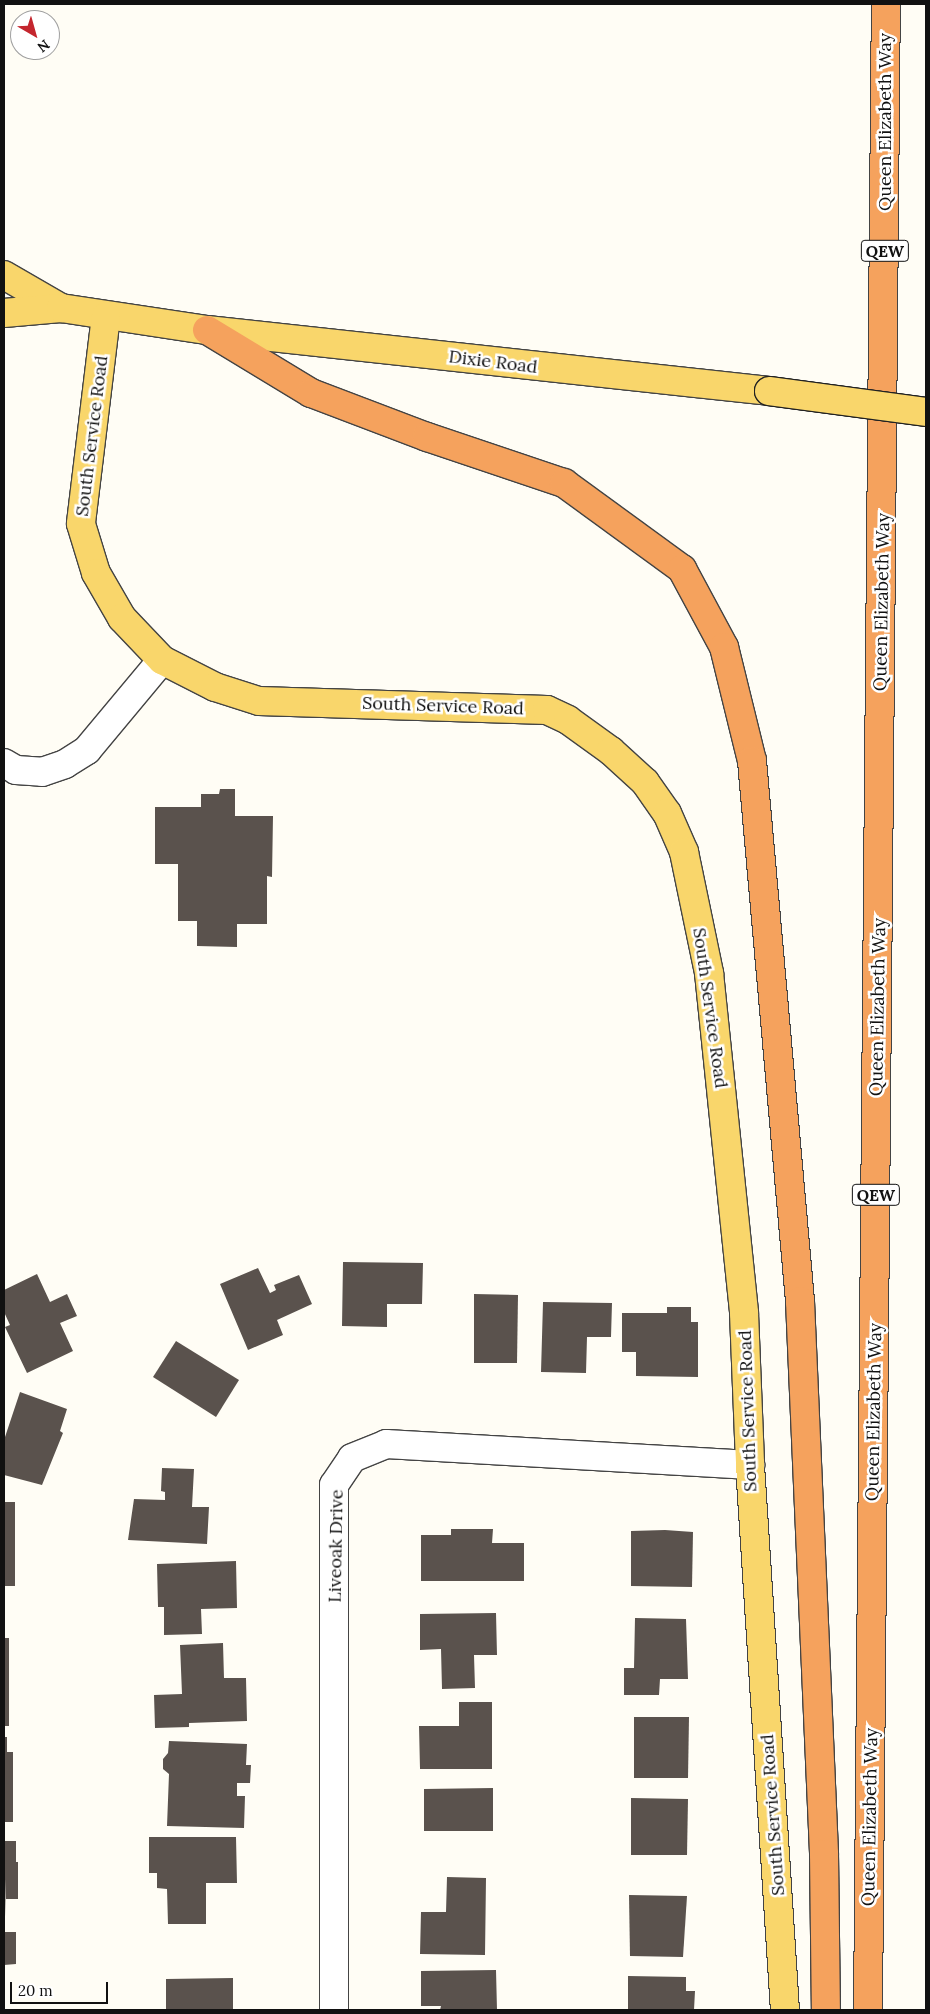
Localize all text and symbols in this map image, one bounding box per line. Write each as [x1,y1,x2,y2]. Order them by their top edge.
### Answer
north arrow [10,10,60,60]
street label: Queen Elizabeth Way [874,33,896,211]
text: N [34,36,53,56]
road number: QEW [860,238,910,264]
street label: Dixie Road [447,346,539,378]
street label: South Service Road [71,354,113,518]
street label: Queen Elizabeth Way [870,513,894,691]
street label: South Service Road [362,692,524,720]
street label: Queen Elizabeth Way [866,918,890,1096]
street label: South Service Road [688,926,732,1090]
road number: QEW [851,1182,901,1208]
street label: Queen Elizabeth Way [862,1323,886,1501]
street label: South Service Road [734,1330,762,1492]
street label: Liveoak Drive [324,1489,348,1603]
street label: Queen Elizabeth Way [858,1728,882,1906]
street label: South Service Road [757,1734,789,1896]
scale bar [12,1972,110,2004]
text: 20 m [18,1981,53,2000]

